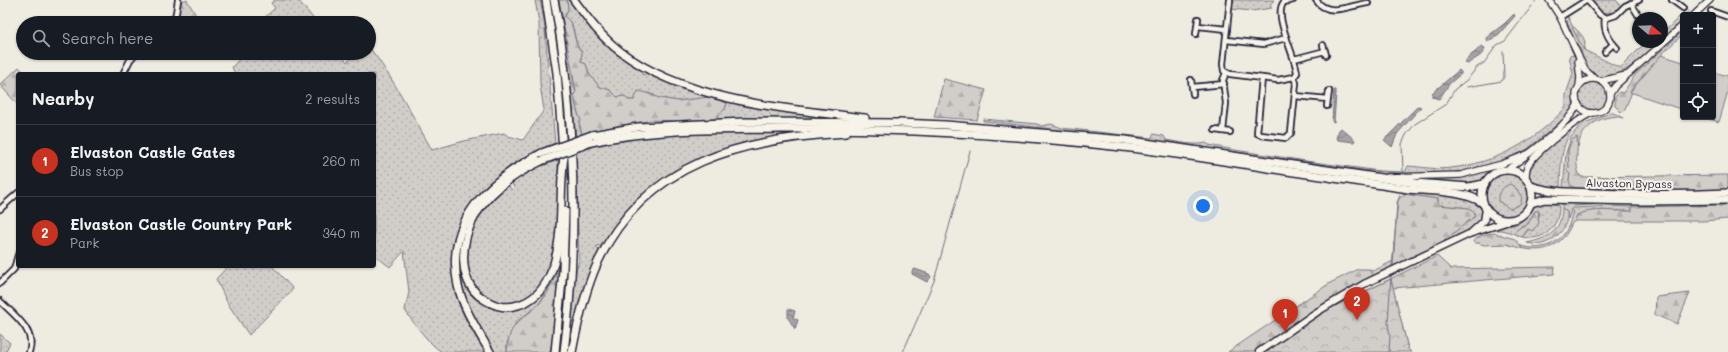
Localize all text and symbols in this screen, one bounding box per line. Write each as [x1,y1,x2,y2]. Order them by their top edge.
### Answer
north arrow [1632,12,1668,48]
map controls [1680,12,1716,120]
button: + [1680,12,1716,48]
search box [16,16,376,60]
icon: search [30,27,52,49]
text: Search here [62,28,153,48]
button: − [1680,48,1716,84]
button: locate [1680,84,1716,120]
text: Nearby [32,87,94,109]
text: 2 results [305,90,360,107]
text: Elvaston Castle Gates [70,142,235,162]
text: 1 [42,152,48,169]
text: 260 m [322,152,360,169]
text: Bus stop [70,162,123,179]
street label: Alvaston Bypass [1586,175,1672,191]
your location [1193,196,1213,216]
text: Elvaston Castle Country Park [70,214,292,234]
text: 2 [41,224,49,241]
text: 340 m [322,224,360,241]
text: Park [70,234,99,251]
pin: 2 [1344,287,1370,320]
pin: 1 [1272,299,1298,332]

